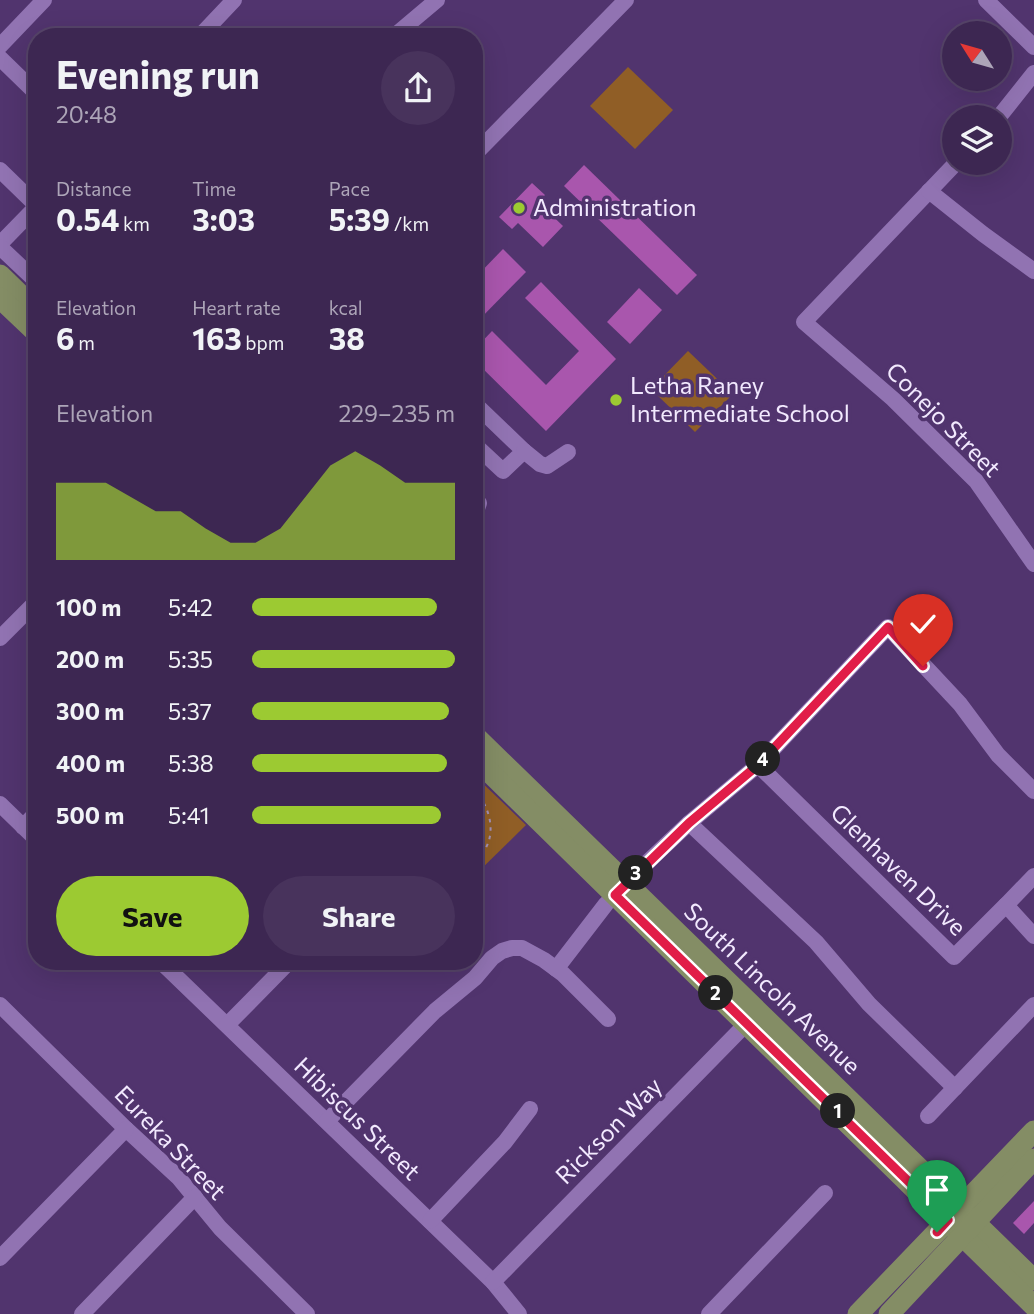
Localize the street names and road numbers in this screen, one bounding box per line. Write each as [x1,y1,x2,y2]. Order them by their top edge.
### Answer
street label: Conejo Street [881,356,1007,482]
street label: Glenhaven Drive [825,797,973,941]
street label: South Lincoln Avenue [679,896,867,1080]
street label: Hibiscus Street [289,1051,427,1185]
street label: Rickson Way [549,1071,667,1189]
street label: Eureka Street [109,1079,233,1205]

